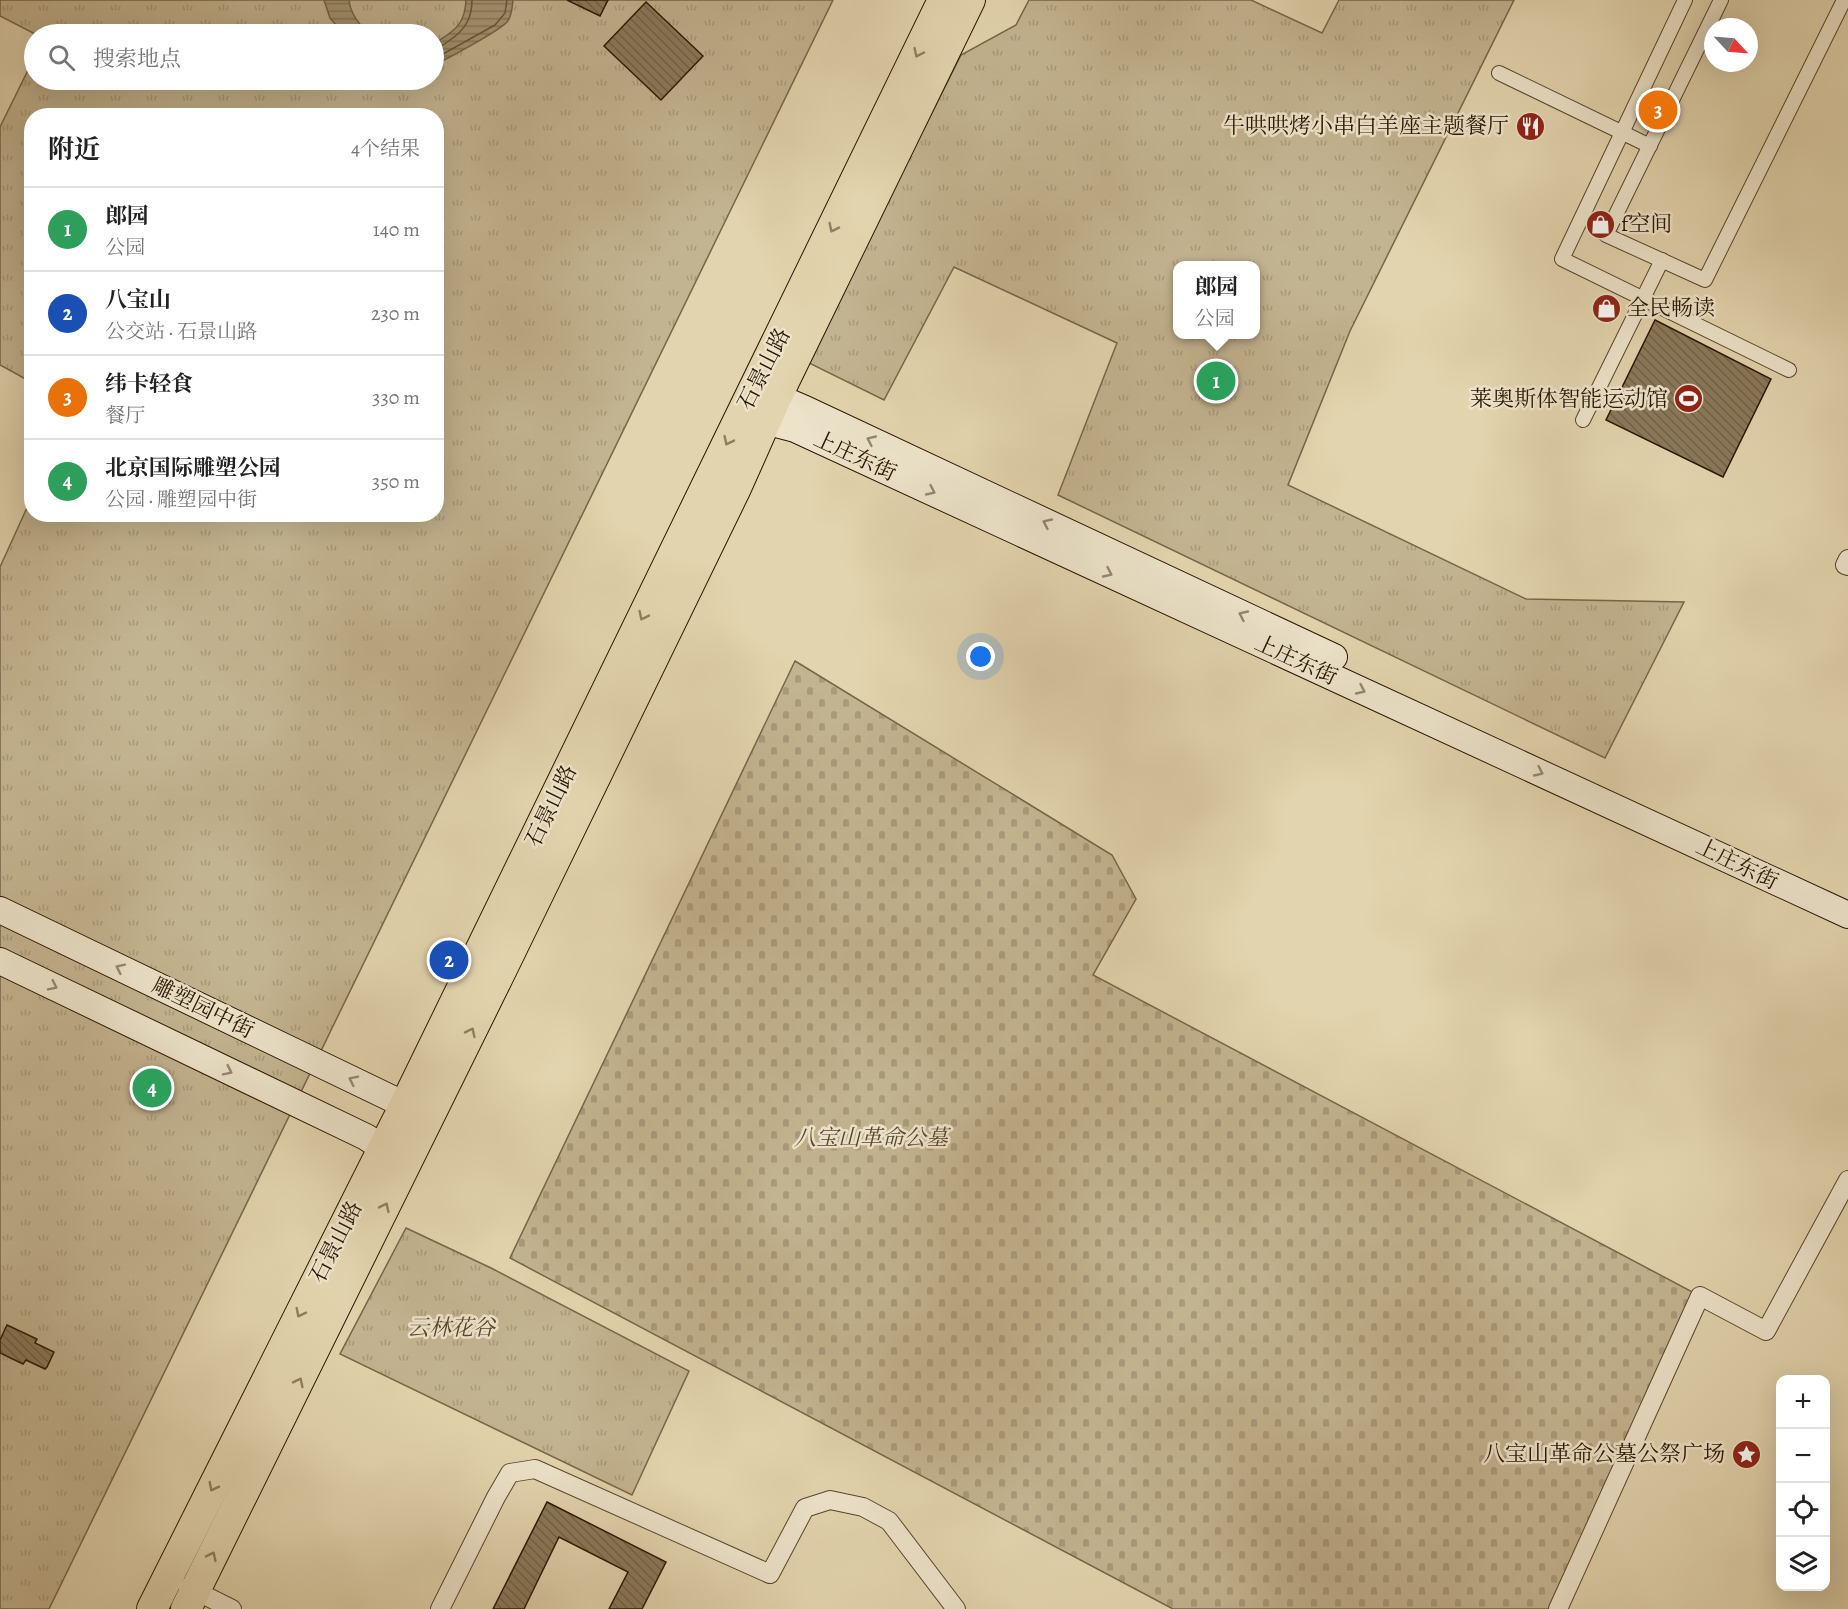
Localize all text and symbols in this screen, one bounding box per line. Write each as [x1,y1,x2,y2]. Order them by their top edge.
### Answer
north arrow [1704,18,1758,72]
search box [24,24,444,90]
icon: search [45,41,78,74]
text: 搜索地点 [93,44,181,74]
one-way arrow [914,46,926,57]
pin: 3 [1638,88,1678,132]
restaurant icon: 牛哄哄烤小串白羊座主题餐厅 [1514,110,1546,142]
place label: 牛哄哄烤小串白羊座主题餐厅 [1223,111,1509,141]
text: 附近 [48,132,100,167]
text: 4个结果 [351,135,420,162]
text: 郎园 [105,201,149,231]
shop icon: f空间 [1584,208,1616,240]
place label: f空间 [1621,209,1672,239]
text: 1 [64,216,71,243]
text: 140 m [373,216,420,243]
one-way arrow [829,222,840,233]
text: 公园 [105,234,145,261]
popup [1173,261,1260,339]
text: 郎园 [1194,272,1239,302]
text: 八宝山 [105,285,171,315]
shop icon: 全民畅读 [1590,292,1622,324]
place label: 全民畅读 [1627,293,1715,323]
text: 2 [63,300,72,327]
text: 230 m [371,300,420,327]
text: 公园 [1194,305,1234,332]
text: 公交站 · 石景山路 [105,318,257,345]
street label: 石景山路 [731,323,797,415]
pin: 1 [1196,358,1236,404]
text: 纬卡轻食 [105,369,193,399]
sports icon: 莱奥斯体智能运动馆 [1673,383,1705,415]
text: 3 [63,384,72,411]
text: 330 m [372,384,420,411]
place label: 莱奥斯体智能运动馆 [1470,384,1668,414]
text: 餐厅 [105,402,145,429]
street label: 上庄东街 [809,424,901,488]
one-way arrow [724,434,735,445]
one-way arrow [866,436,877,448]
text: 北京国际雕塑公园 [105,453,281,483]
text: 4 [63,468,72,495]
text: 350 m [372,468,420,495]
one-way arrow [925,484,936,496]
text: 公园 · 雕塑园中街 [105,486,257,513]
one-way arrow [1043,519,1054,531]
one-way arrow [1102,565,1113,577]
one-way arrow [638,610,650,621]
one-way arrow [1238,610,1249,622]
street label: 上庄东街 [1250,628,1342,692]
your location [966,642,995,671]
one-way arrow [1355,682,1366,694]
street label: 石景山路 [518,760,584,852]
one-way arrow [1532,764,1543,776]
street label: 上庄东街 [1691,831,1783,897]
pin: 2 [430,938,468,982]
one-way arrow [115,964,126,975]
street label: 雕塑园中街 [147,970,259,1046]
one-way arrow [46,979,57,991]
one-way arrow [464,1027,476,1038]
one-way arrow [222,1063,233,1075]
pin: 4 [132,1066,172,1110]
one-way arrow [348,1075,359,1087]
park label: 八宝山革命公墓 [794,1123,952,1153]
street label: 石景山路 [303,1196,369,1288]
one-way arrow [378,1202,389,1213]
one-way arrow [296,1307,308,1318]
park label: 云林花谷 [407,1313,497,1343]
map controls [1776,1375,1830,1591]
button: + [1776,1375,1830,1429]
one-way arrow [291,1377,303,1388]
button: − [1776,1429,1830,1483]
place icon: 八宝山革命公墓公祭广场 [1730,1438,1762,1470]
place label: 八宝山革命公墓公祭广场 [1483,1439,1725,1469]
one-way arrow [209,1481,220,1492]
button: locate [1776,1483,1830,1537]
button: layers [1776,1537,1830,1591]
one-way arrow [205,1552,217,1563]

